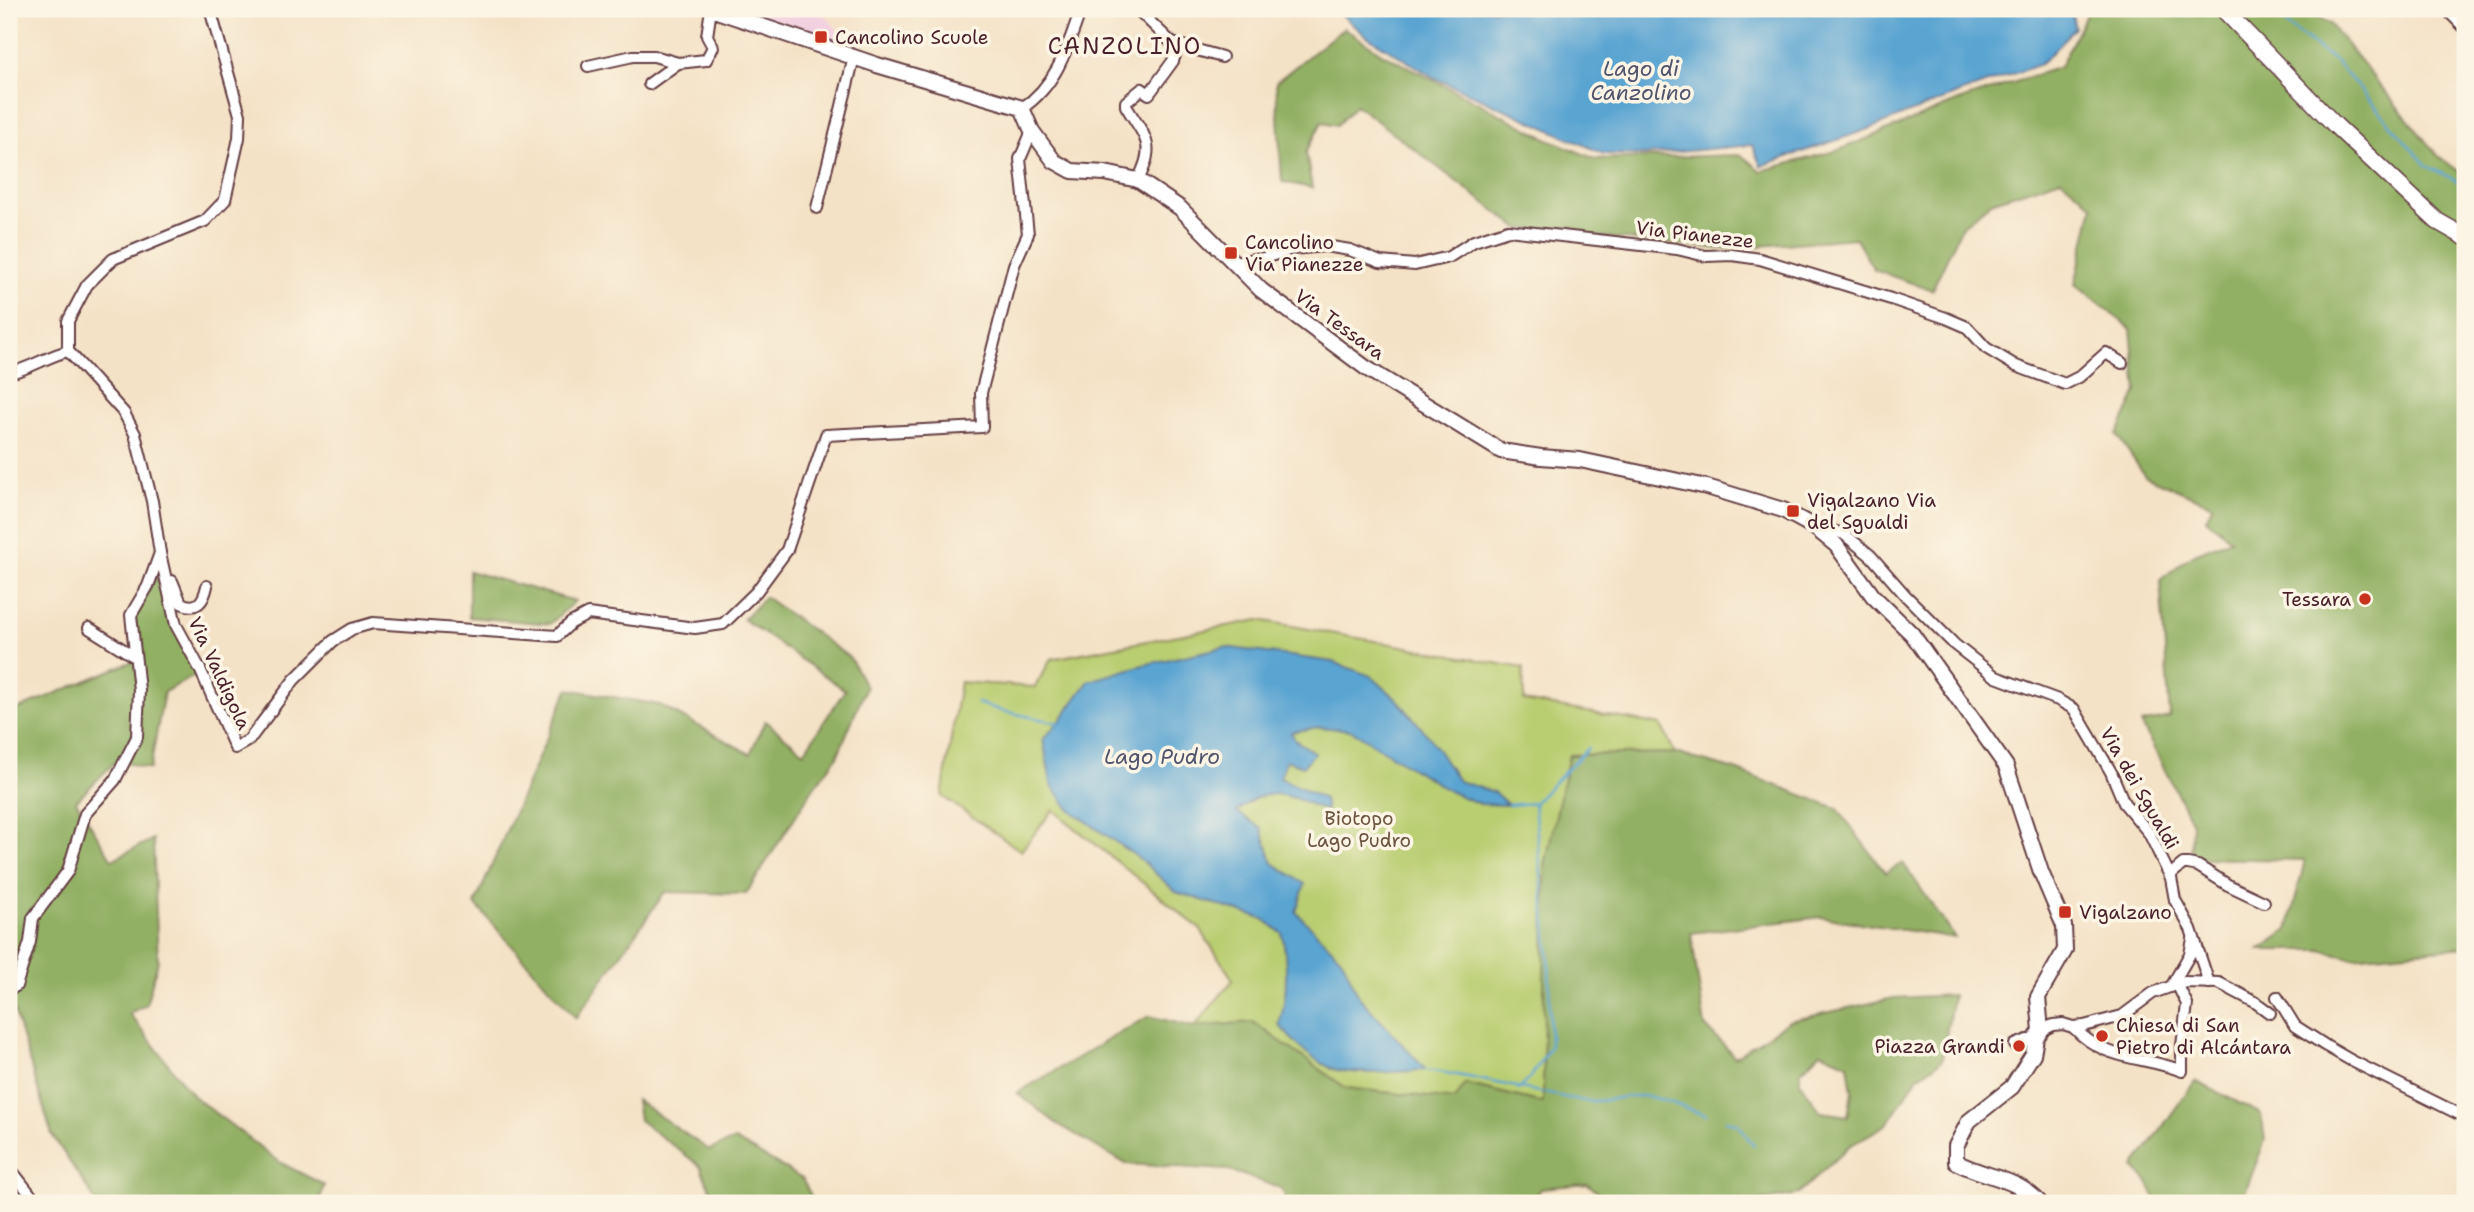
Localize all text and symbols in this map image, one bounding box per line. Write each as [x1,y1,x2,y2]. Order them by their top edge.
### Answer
place label: Cancolino Scuole [835,25,989,50]
marker: Cancolino Scuole [813,29,829,45]
district label: CANZOLINO [1048,31,1202,61]
water label: Lago di Canzolino [1591,55,1691,107]
street label: Via Pianezze [1635,215,1755,254]
place label: Cancolino Via Pianezze [1245,230,1364,277]
marker: Cancolino Via Pianezze [1223,245,1239,261]
street label: Via Tessara [1290,283,1390,366]
place label: Vigalzano Via del Sgualdi [1807,488,1936,535]
marker: Vigalzano Via del Sgualdi [1785,503,1801,519]
place label: Tessara [2282,587,2351,612]
marker: Tessara [2357,591,2373,607]
street label: Via Valdigola [182,613,257,734]
street label: Via dei Sgualdi [2094,722,2185,854]
water label: Lago Pudro [1104,743,1220,771]
park label: Biotopo Lago Pudro [1307,806,1411,853]
place label: Vigalzano [2079,900,2172,925]
marker: Vigalzano [2057,904,2073,920]
place label: Chiesa di San Pietro di Alcántara [2116,1013,2291,1060]
marker: Chiesa di San Pietro di Alcántara [2094,1028,2110,1044]
place label: Piazza Grandi [1874,1034,2005,1059]
marker: Piazza Grandi [2011,1038,2027,1054]

